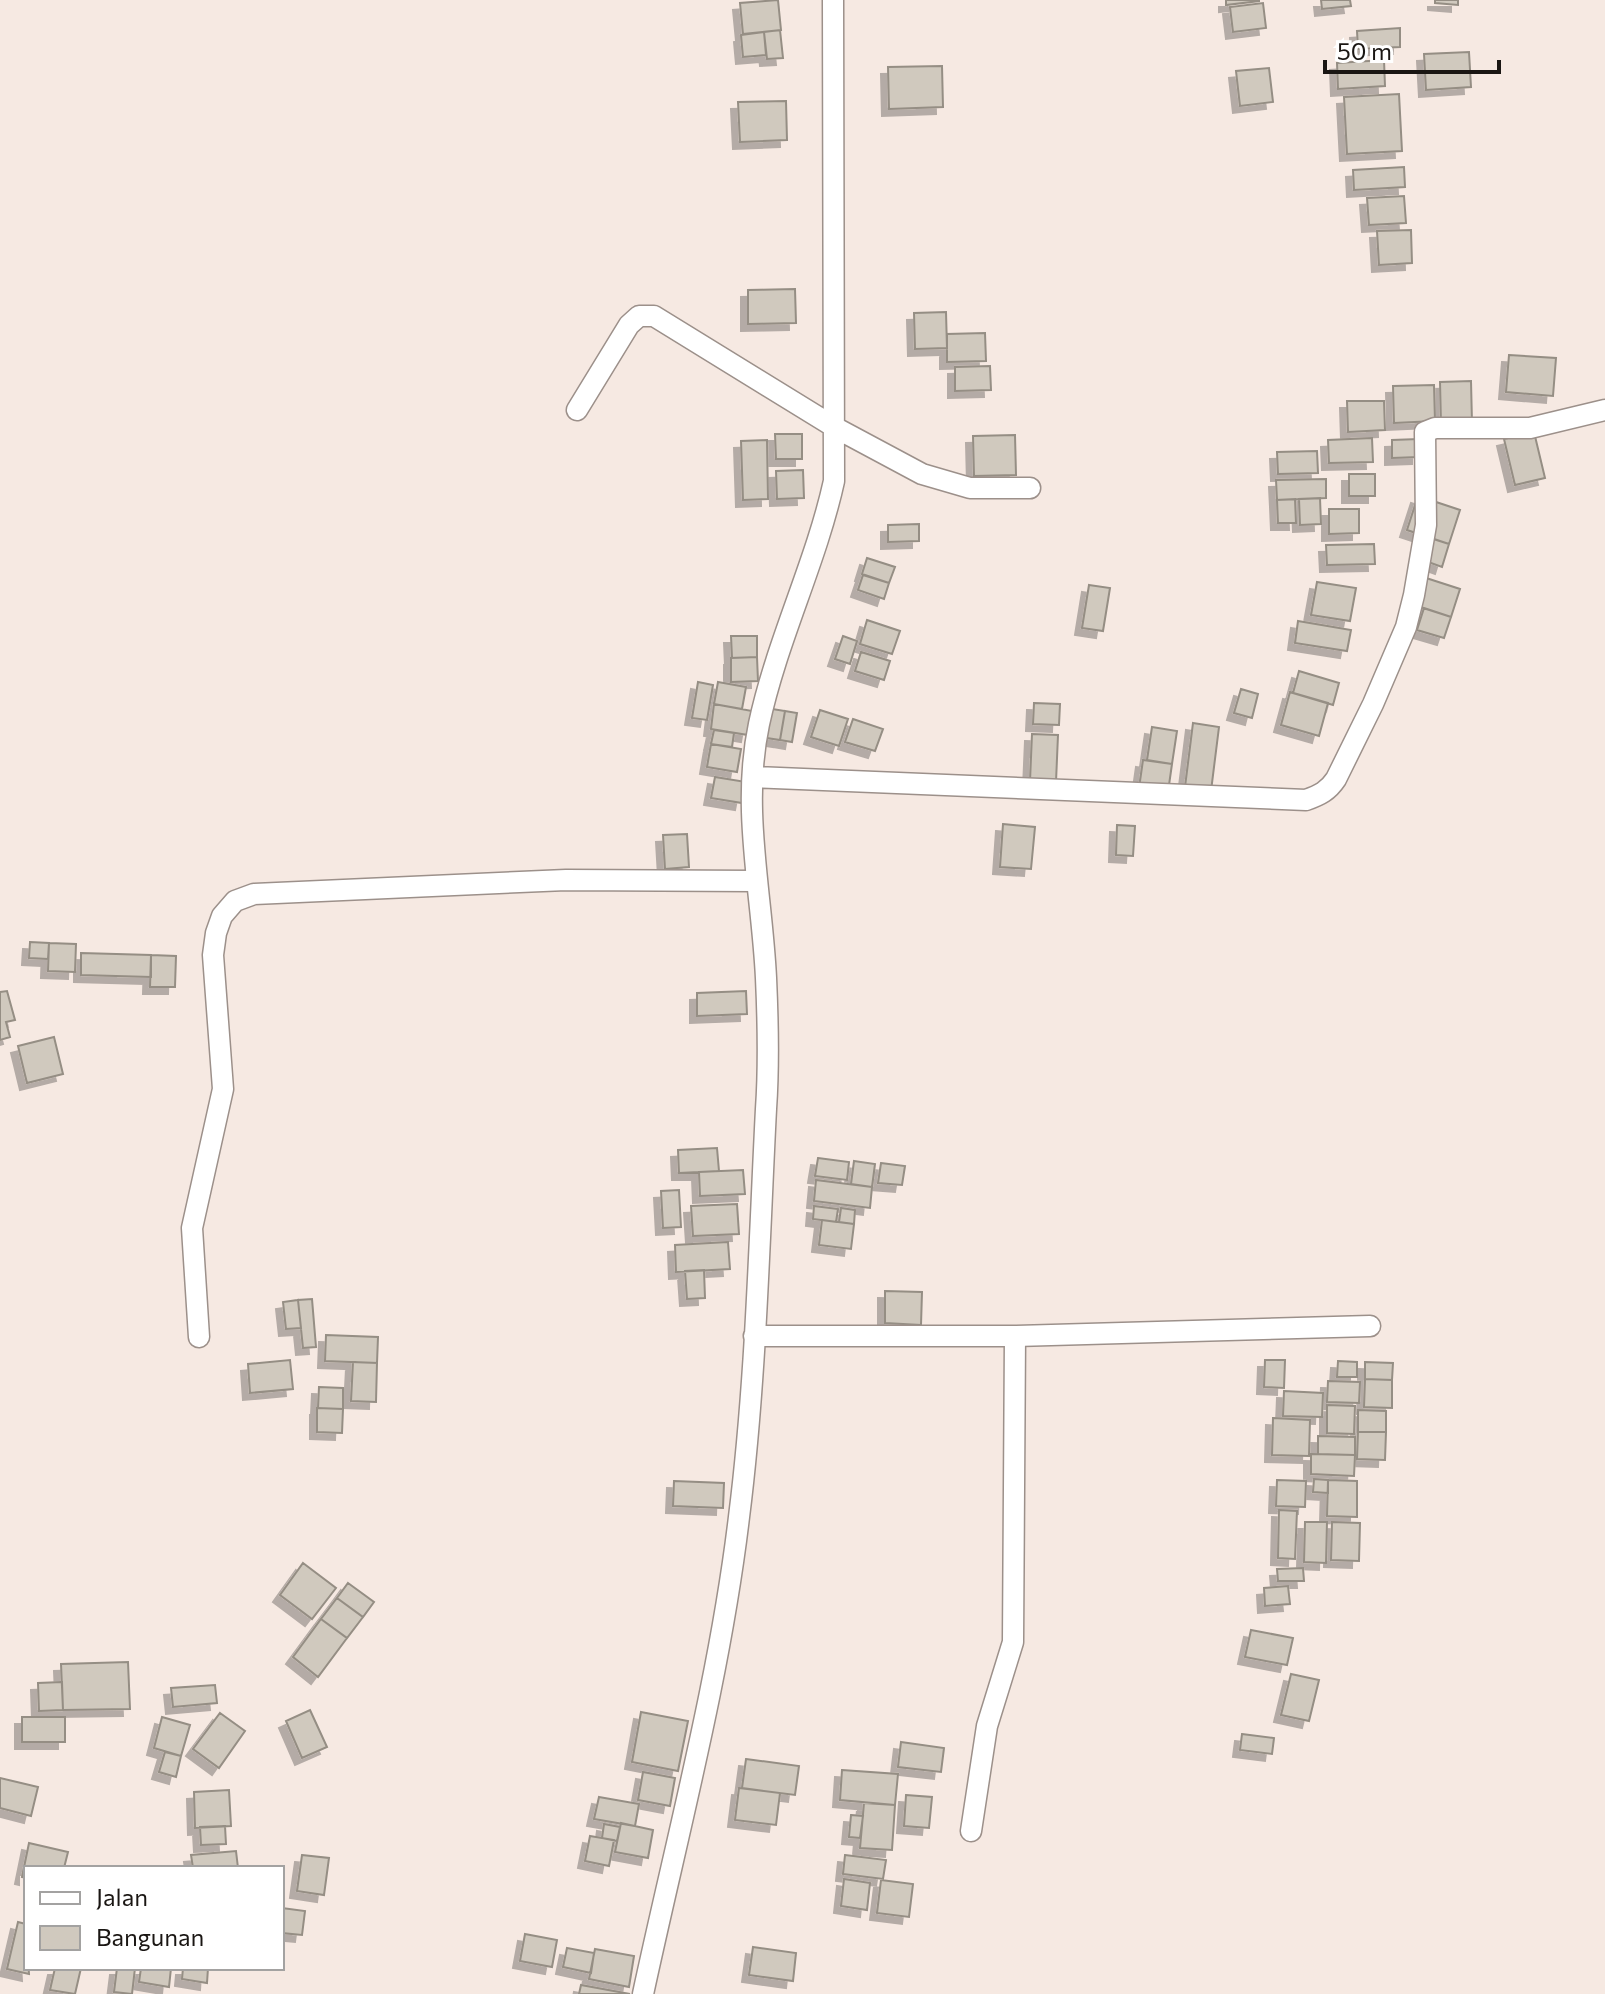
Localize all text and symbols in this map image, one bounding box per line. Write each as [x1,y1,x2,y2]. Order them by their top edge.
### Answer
scale bar [1325,24,1499,74]
text: 50 m [1337,36,1392,65]
legend [24,1866,284,1970]
text: Jalan [96,1882,148,1911]
text: Bangunan [96,1922,204,1951]

